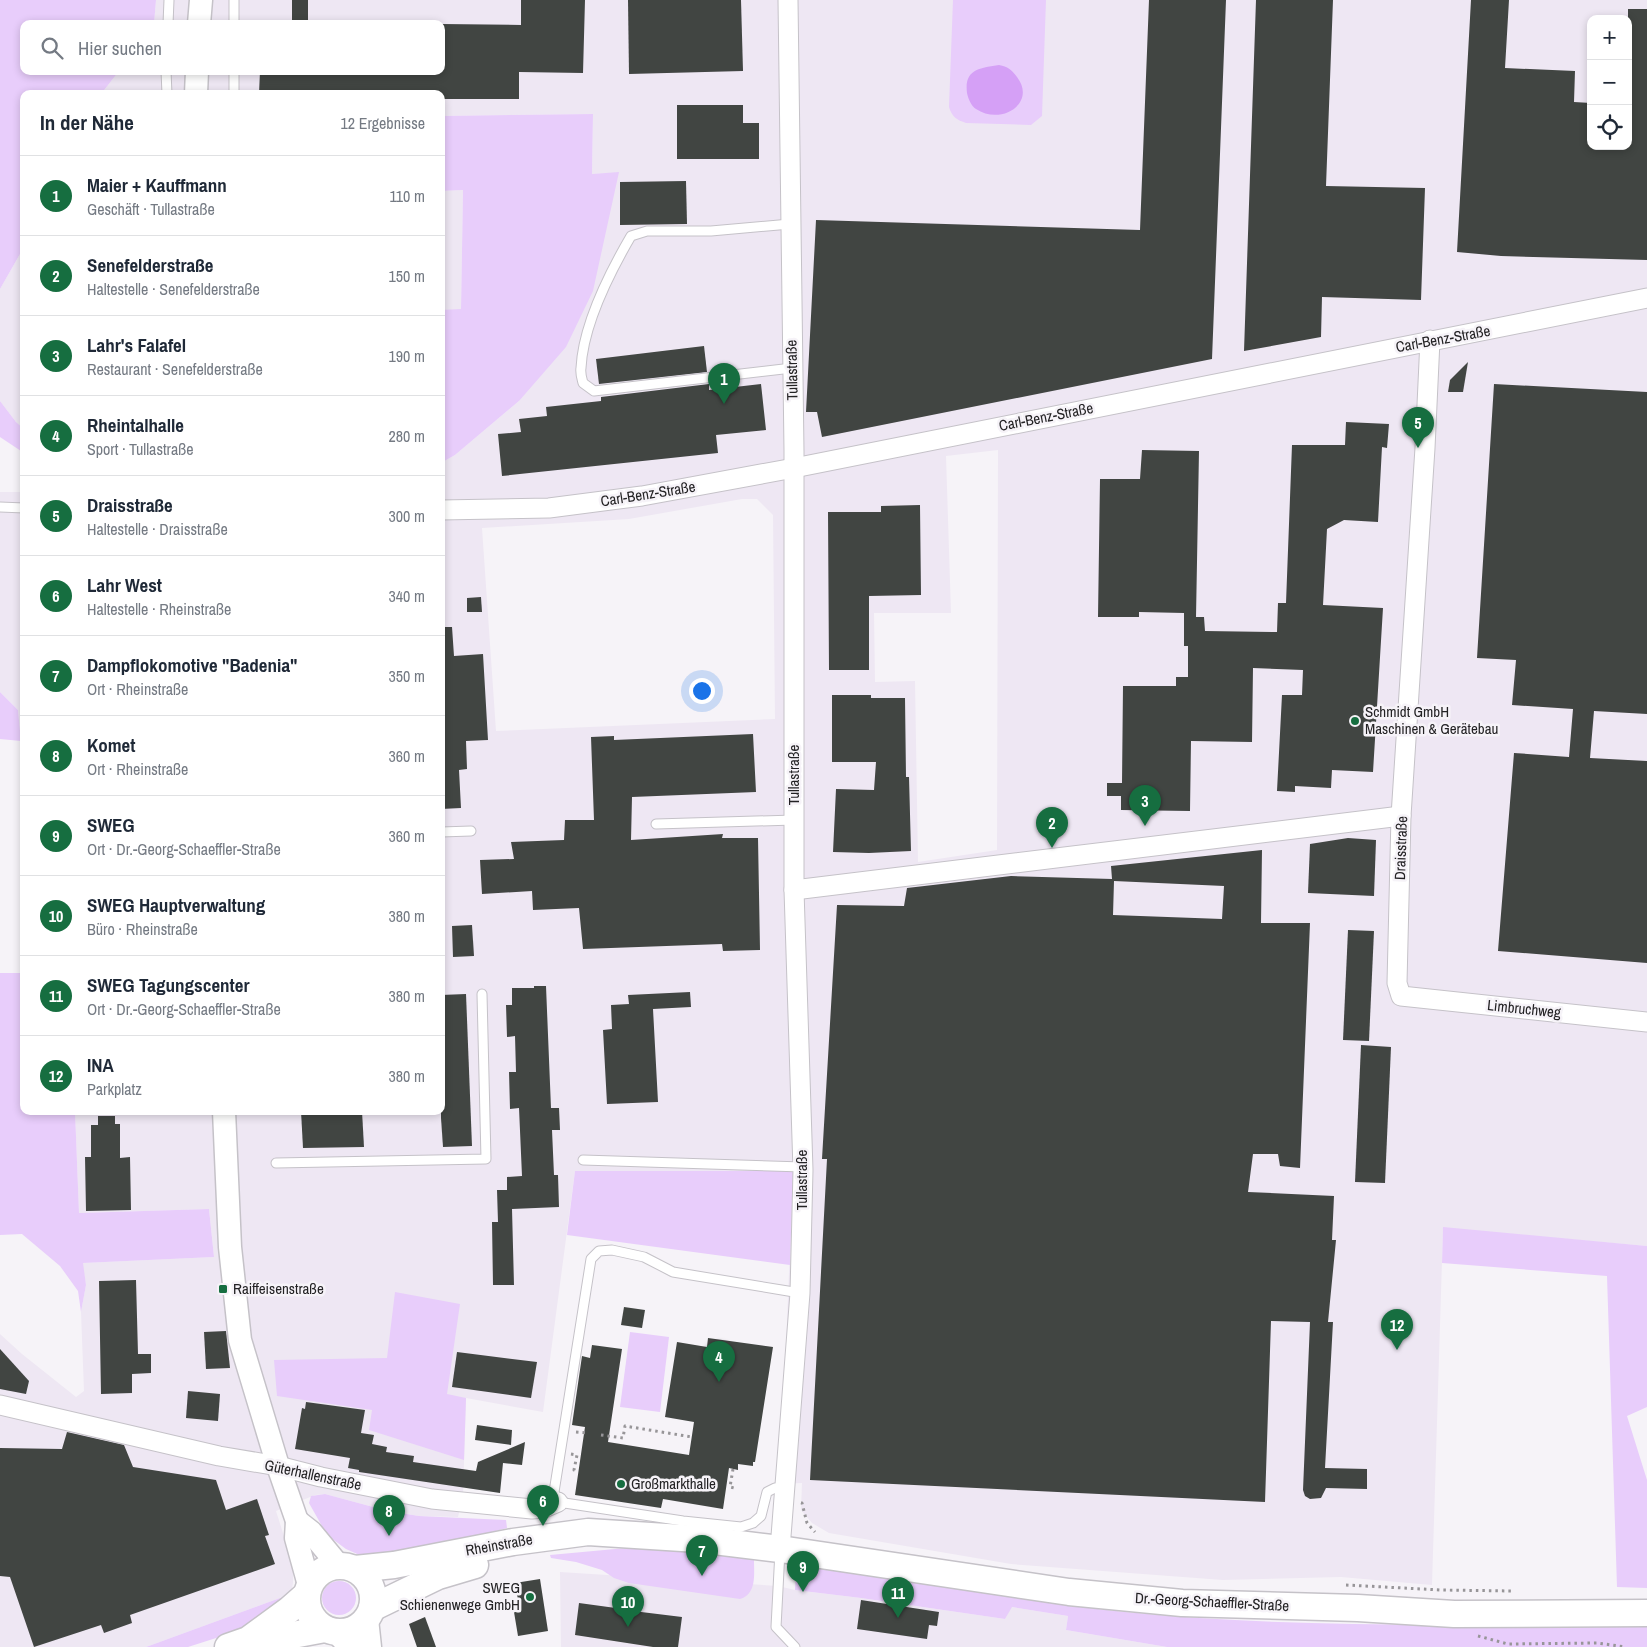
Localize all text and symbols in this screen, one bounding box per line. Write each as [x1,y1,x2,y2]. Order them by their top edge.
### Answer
map controls [1587,15,1632,150]
button: + [1587,15,1632,60]
search box [20,20,445,75]
icon: search [38,34,66,62]
text: Hier suchen [78,35,162,61]
button: − [1587,60,1632,105]
button: locate [1587,105,1632,150]
text: In der Nähe [40,108,134,137]
text: 12 Ergebnisse [340,112,425,134]
text: Maier + Kauffmann [87,172,227,198]
text: 1 [52,185,60,207]
text: 110 m [389,185,425,207]
text: Geschäft · Tullastraße [87,198,215,220]
text: Senefelderstraße [87,252,213,278]
text: 2 [52,265,60,287]
text: 150 m [389,265,425,287]
text: Haltestelle · Senefelderstraße [87,278,260,300]
street label: Carl-Benz-Straße [1394,320,1492,357]
text: Lahr's Falafel [87,332,186,358]
street label: Tullastraße [780,339,803,400]
text: 3 [52,345,60,367]
text: 190 m [389,345,425,367]
text: Restaurant · Senefelderstraße [87,358,263,380]
pin: 1 [708,363,740,404]
street label: Carl-Benz-Straße [997,397,1095,436]
pin: 5 [1402,407,1434,448]
text: Rheintalhalle [87,412,184,438]
text: 4 [52,425,60,447]
text: 280 m [389,425,425,447]
text: Sport · Tullastraße [87,438,194,460]
street label: Carl-Benz-Straße [599,476,697,511]
text: Draisstraße [87,492,173,518]
text: 5 [52,505,60,527]
text: 300 m [389,505,425,527]
text: Haltestelle · Draisstraße [87,518,228,540]
text: Lahr West [87,572,162,598]
text: 6 [52,585,60,607]
text: 340 m [389,585,425,607]
text: Haltestelle · Rheinstraße [87,598,231,620]
text: Dampflokomotive "Badenia" [87,652,297,678]
text: 7 [52,665,60,687]
text: 350 m [389,665,425,687]
text: Ort · Rheinstraße [87,678,188,700]
your location [689,678,715,704]
place label: Schmidt GmbH Maschinen & Gerätebau [1365,701,1498,739]
marker: Schmidt GmbH Maschinen & Gerätebau [1349,715,1361,727]
text: Komet [87,732,135,758]
text: 8 [52,745,60,767]
text: 360 m [389,745,425,767]
street label: Tullastraße [783,745,804,805]
text: Ort · Rheinstraße [87,758,188,780]
pin: 3 [1129,785,1161,826]
pin: 2 [1036,807,1068,848]
text: SWEG [87,812,135,838]
street label: Draisstraße [1389,815,1412,880]
text: 9 [52,825,60,847]
text: 360 m [389,825,425,847]
text: Ort · Dr.-Georg-Schaeffler-Straße [87,838,281,860]
text: SWEG Hauptverwaltung [87,892,265,918]
text: 10 [49,905,63,927]
text: 380 m [389,905,425,927]
text: Büro · Rheinstraße [87,918,198,940]
text: SWEG Tagungscenter [87,972,250,998]
text: 11 [49,985,63,1007]
text: 380 m [389,985,425,1007]
street label: Limbruchweg [1486,994,1562,1023]
text: Ort · Dr.-Georg-Schaeffler-Straße [87,998,281,1020]
text: INA [87,1052,114,1078]
text: 12 [49,1065,63,1087]
text: 380 m [389,1065,425,1087]
text: Parkplatz [87,1078,142,1100]
street label: Tullastraße [791,1150,812,1210]
place label: Raiffeisenstraße [233,1278,324,1299]
marker: Raiffeisenstraße [217,1283,229,1295]
pin: 12 [1381,1309,1413,1350]
pin: 4 [703,1341,735,1382]
street label: Güterhallenstraße [263,1454,364,1495]
place label: Großmarkthalle [631,1473,716,1494]
marker: Großmarkthalle [615,1478,627,1490]
pin: 6 [527,1485,559,1526]
pin: 8 [373,1495,405,1536]
street label: Rheinstraße [464,1528,534,1561]
pin: 7 [686,1535,718,1576]
pin: 9 [787,1551,819,1592]
place label: SWEG Schienenwege GmbH [400,1577,520,1615]
pin: 11 [882,1577,914,1618]
pin: 10 [612,1586,644,1627]
street label: Dr.-Georg-Schaeffler-Straße [1134,1587,1290,1616]
marker: SWEG Schienenwege GmbH [524,1591,536,1603]

